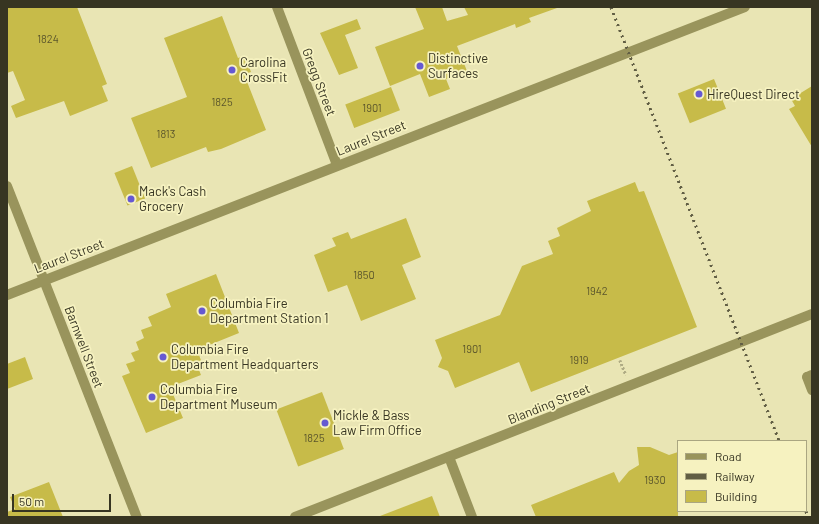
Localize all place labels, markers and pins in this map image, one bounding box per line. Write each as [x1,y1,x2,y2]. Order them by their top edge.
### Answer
place label: Distinctive Surfaces [428,51,488,82]
place label: Carolina CrossFit [240,55,287,86]
marker: Distinctive Surfaces [415,61,425,71]
marker: Carolina CrossFit [227,65,237,75]
place label: HireQuest Direct [707,86,800,102]
marker: HireQuest Direct [694,89,704,99]
place label: Mack's Cash Grocery [139,184,206,215]
marker: Mack's Cash Grocery [126,194,136,204]
place label: Columbia Fire Department Station 1 [210,296,329,327]
marker: Columbia Fire Department Station 1 [197,306,207,316]
place label: Columbia Fire Department Headquarters [171,342,319,373]
marker: Columbia Fire Department Headquarters [158,352,168,362]
place label: Columbia Fire Department Museum [160,382,278,413]
marker: Columbia Fire Department Museum [147,392,157,402]
place label: Mickle & Bass Law Firm Office [333,408,422,439]
marker: Mickle & Bass Law Firm Office [320,418,330,428]

